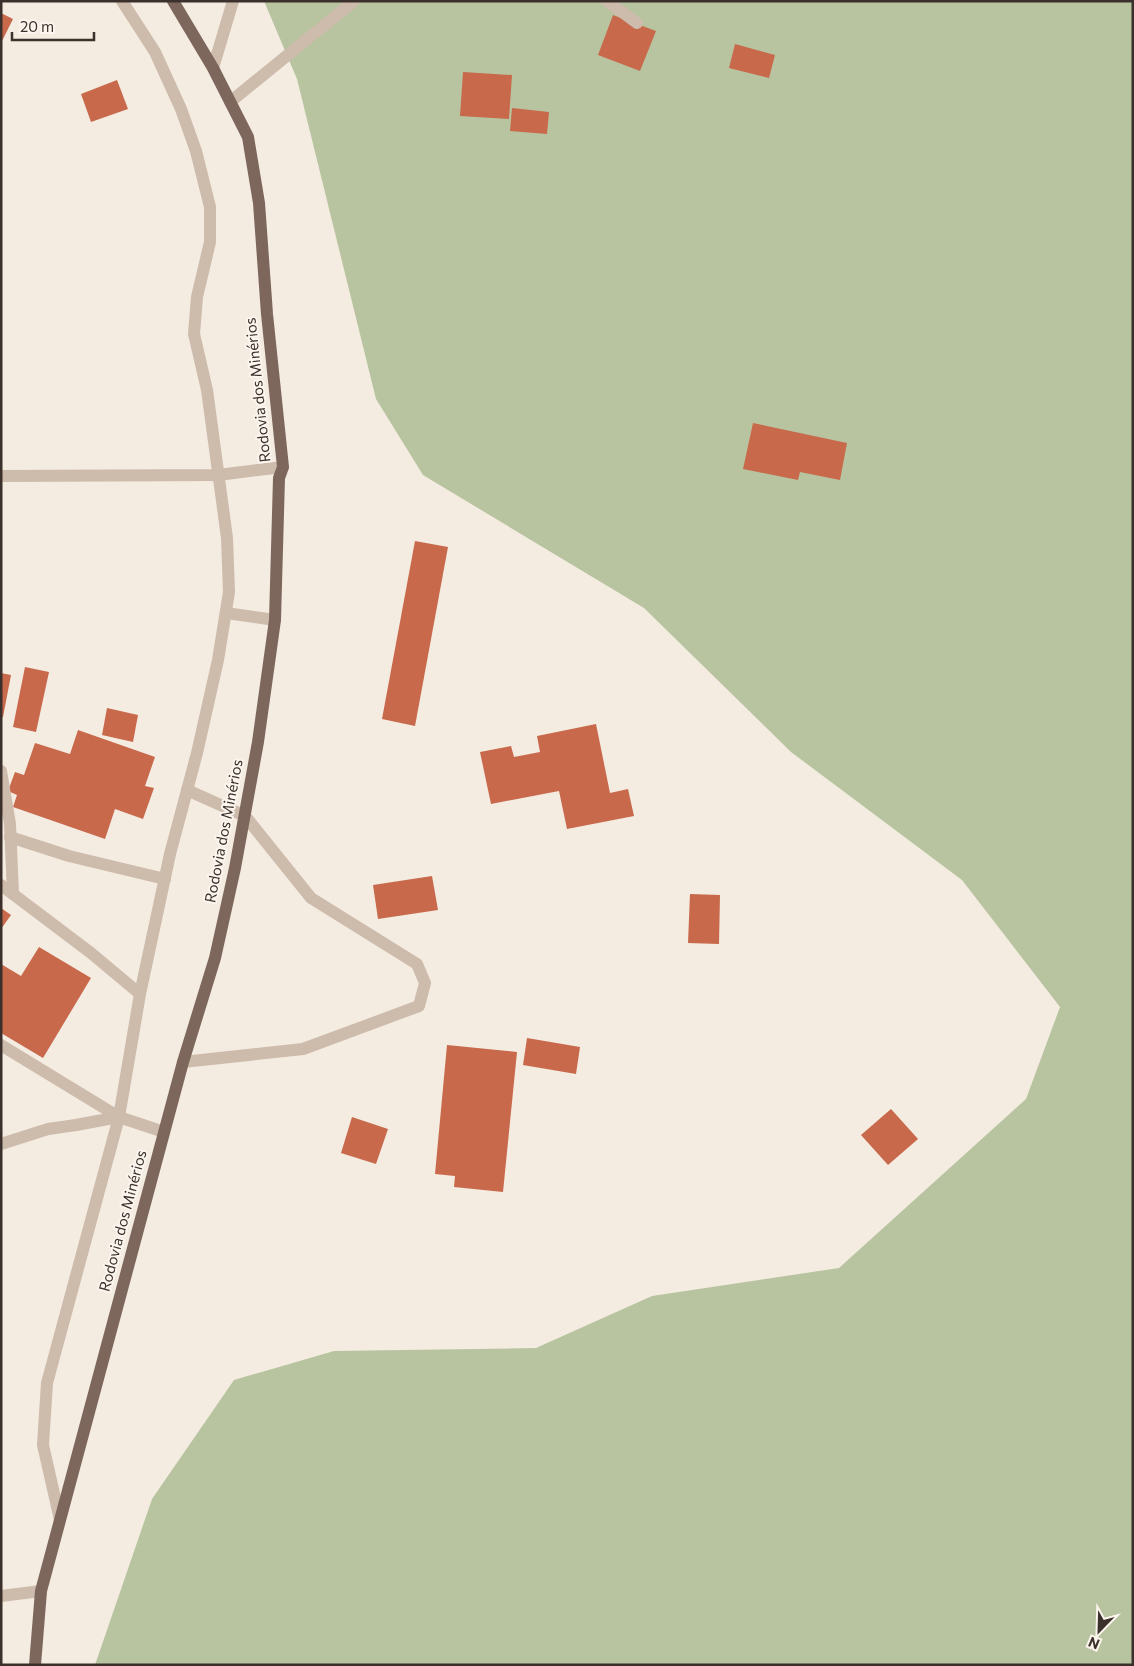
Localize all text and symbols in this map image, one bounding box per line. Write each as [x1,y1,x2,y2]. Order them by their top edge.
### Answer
scale bar [12,10,95,42]
text: 20 m [20,17,54,35]
street label: Rodovia dos Minérios [240,317,274,463]
street label: Rodovia dos Minérios [200,757,246,904]
street label: Rodovia dos Minérios [95,1148,150,1293]
north arrow [1074,1606,1124,1656]
text: N [1086,1634,1102,1653]

